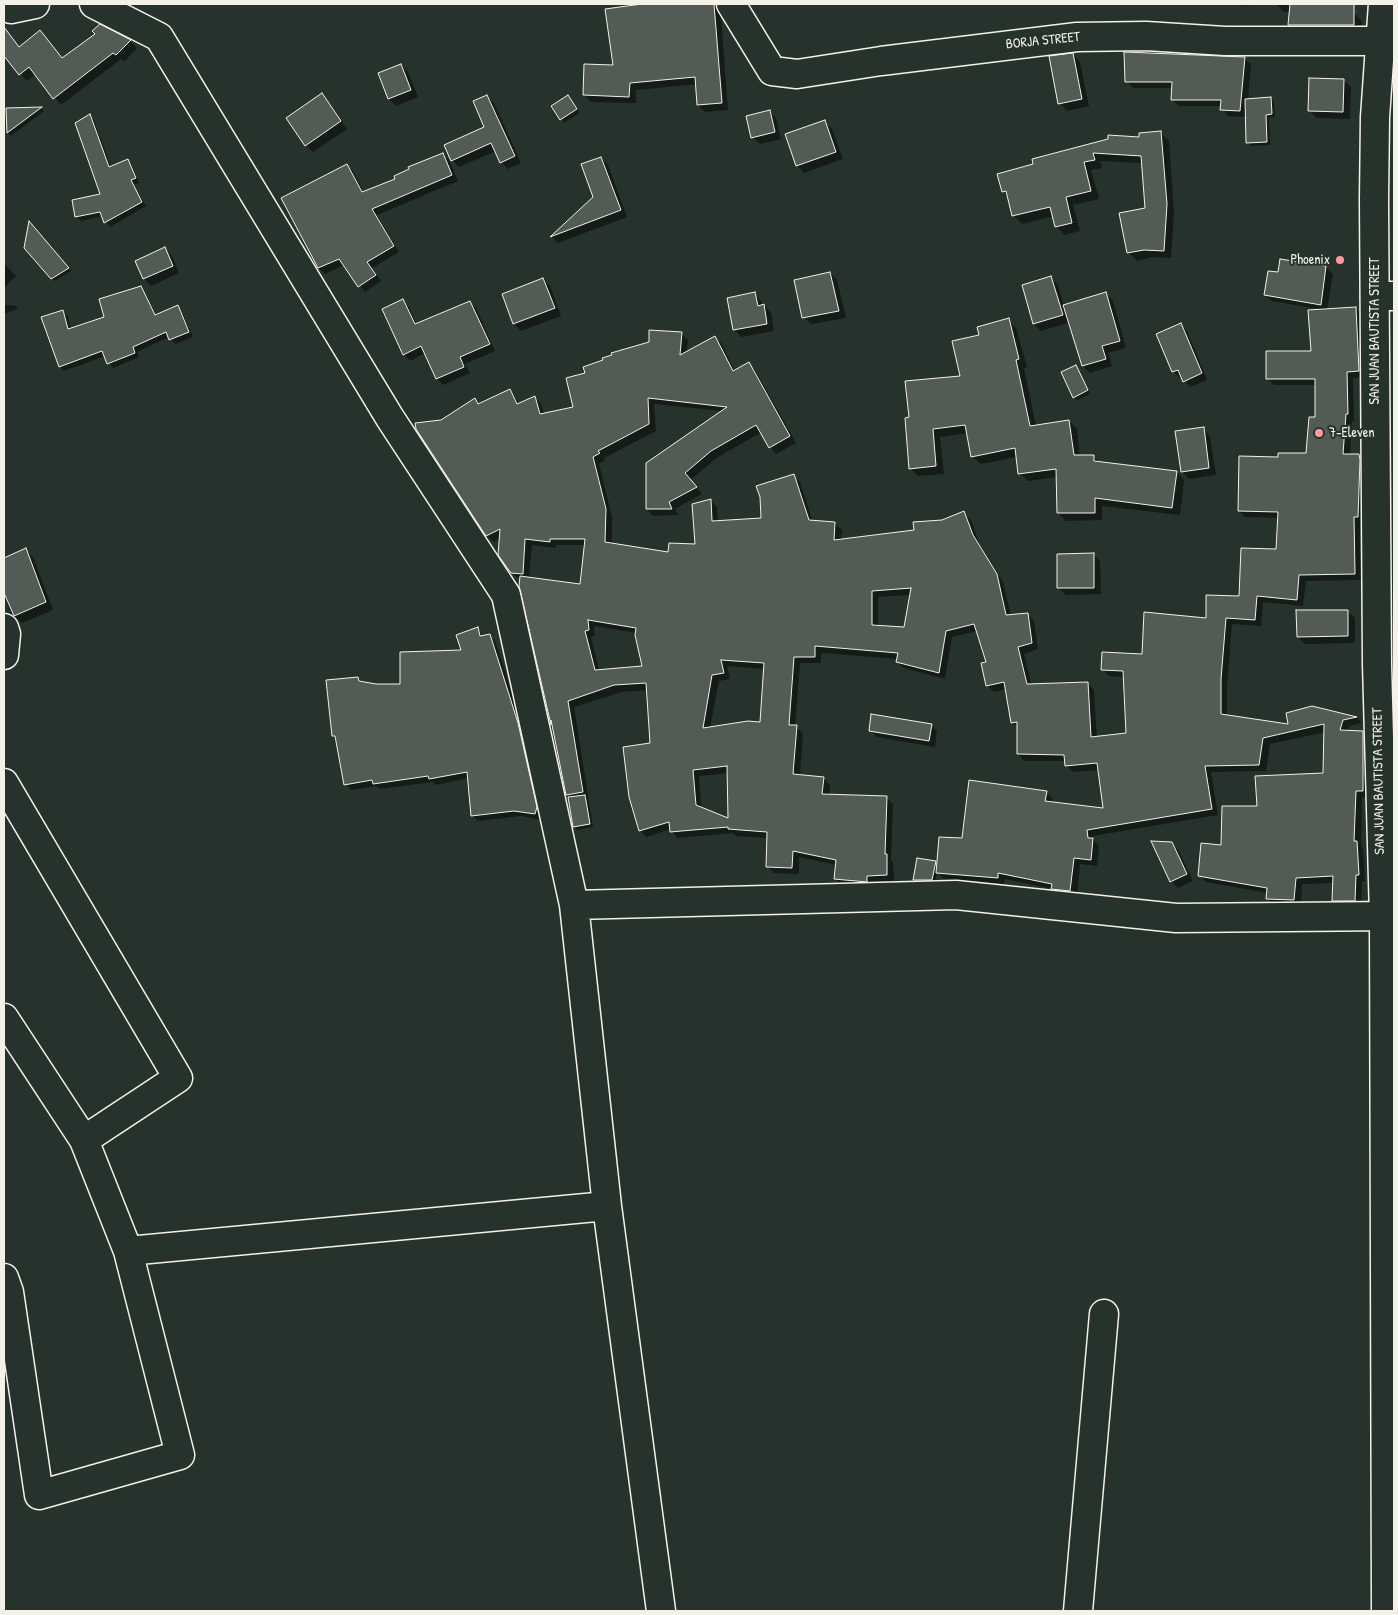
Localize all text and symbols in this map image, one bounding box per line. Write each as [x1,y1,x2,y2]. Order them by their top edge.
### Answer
street label: BORJA STREET [1005,29,1081,53]
place label: Phoenix [1290,252,1330,268]
marker: Phoenix [1334,254,1346,266]
street label: SAN JUAN BAUTISTA STREET [1367,257,1383,405]
place label: 7-Eleven [1329,425,1375,441]
marker: 7-Eleven [1313,427,1325,439]
street label: SAN JUAN BAUTISTA STREET [1369,707,1389,855]

